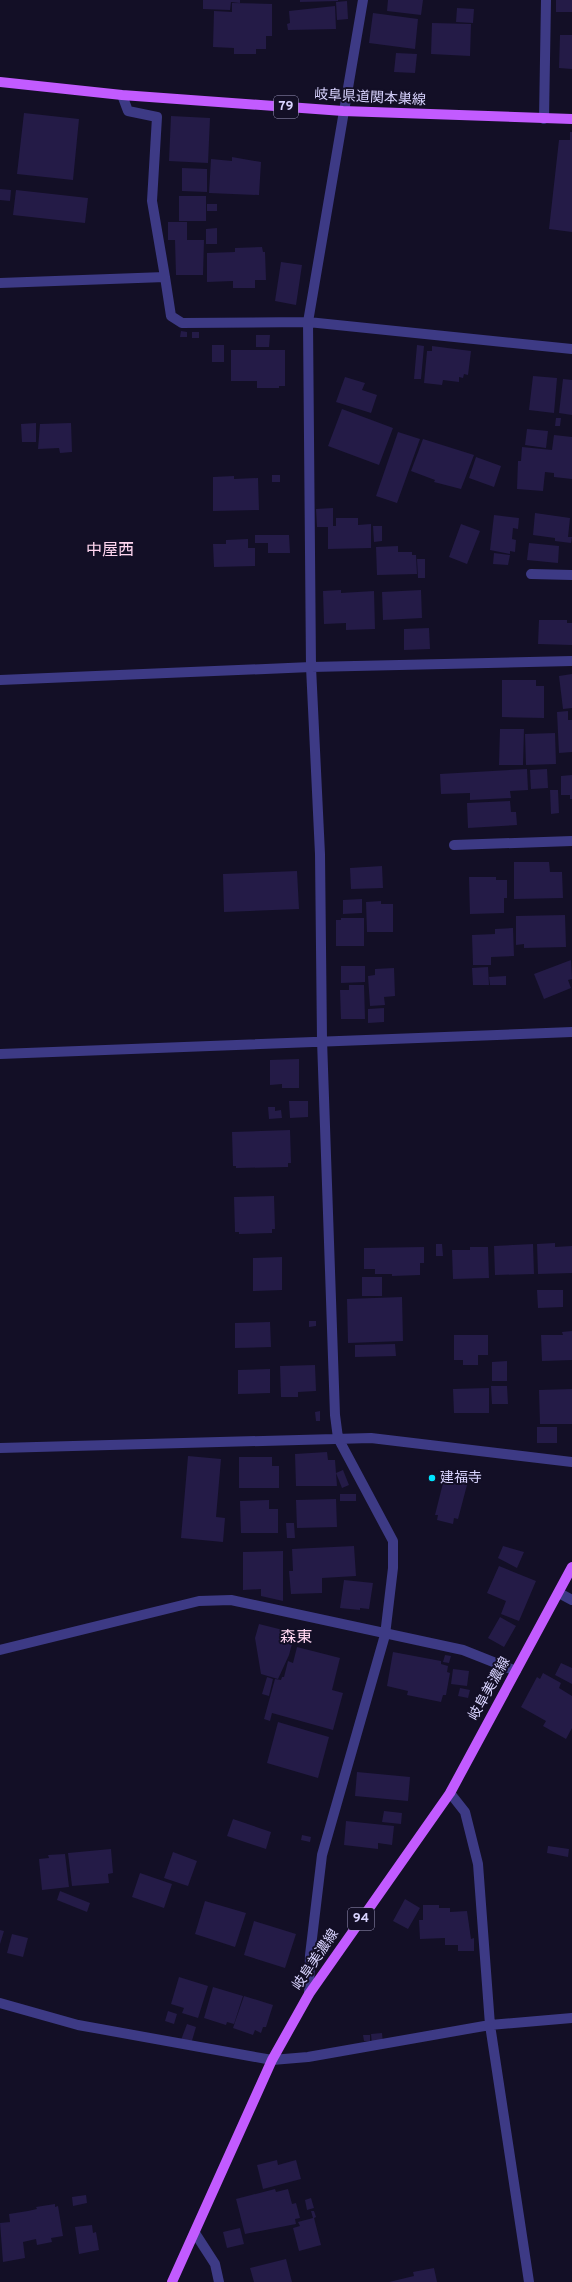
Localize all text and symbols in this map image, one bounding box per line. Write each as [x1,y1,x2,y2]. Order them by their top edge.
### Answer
street label: 岐阜県道関本巣線 [314,87,426,109]
road number: 79 [274,96,298,118]
district label: 中屋西 [86,541,134,561]
place label: 建福寺 [440,1470,482,1487]
marker: 建福寺 [427,1473,437,1483]
district label: 森東 [280,1628,312,1648]
street label: 岐阜美濃線 [466,1654,514,1724]
road number: 94 [348,1908,374,1930]
street label: 岐阜美濃線 [289,1926,343,1994]

